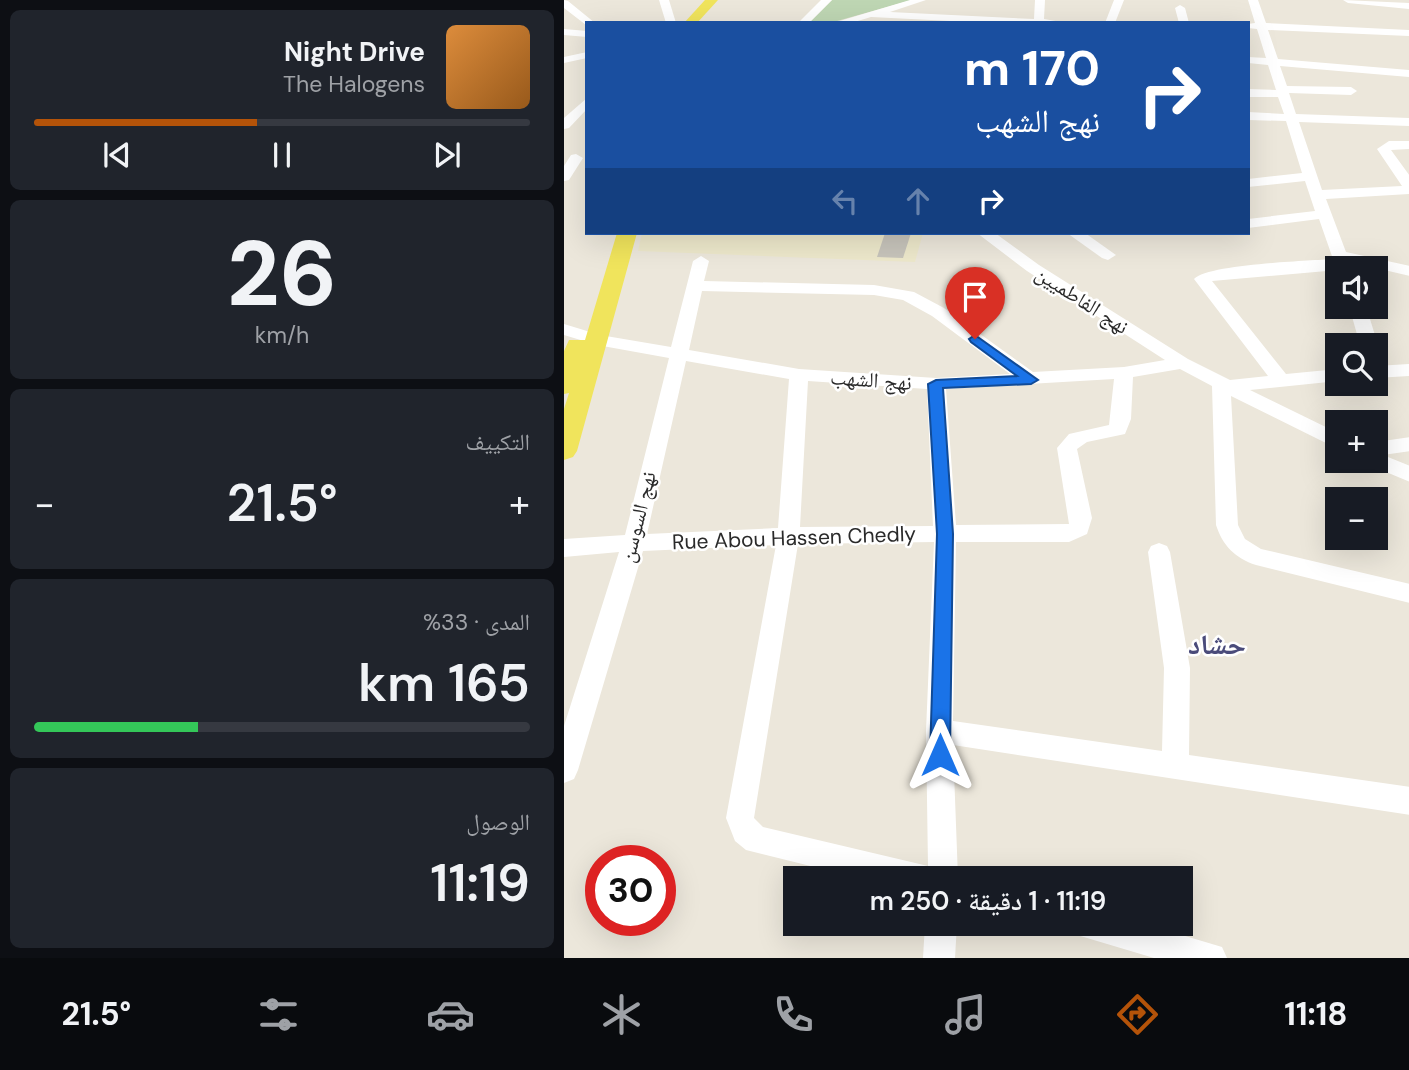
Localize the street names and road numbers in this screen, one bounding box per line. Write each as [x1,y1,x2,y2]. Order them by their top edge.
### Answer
street label: نهج الفاطميين [1030,259,1134,341]
street label: نهج الشهب [829,363,913,397]
street label: نهج السوسن [613,469,663,565]
street label: Rue Abou Hassen Chedly [672,520,917,556]

